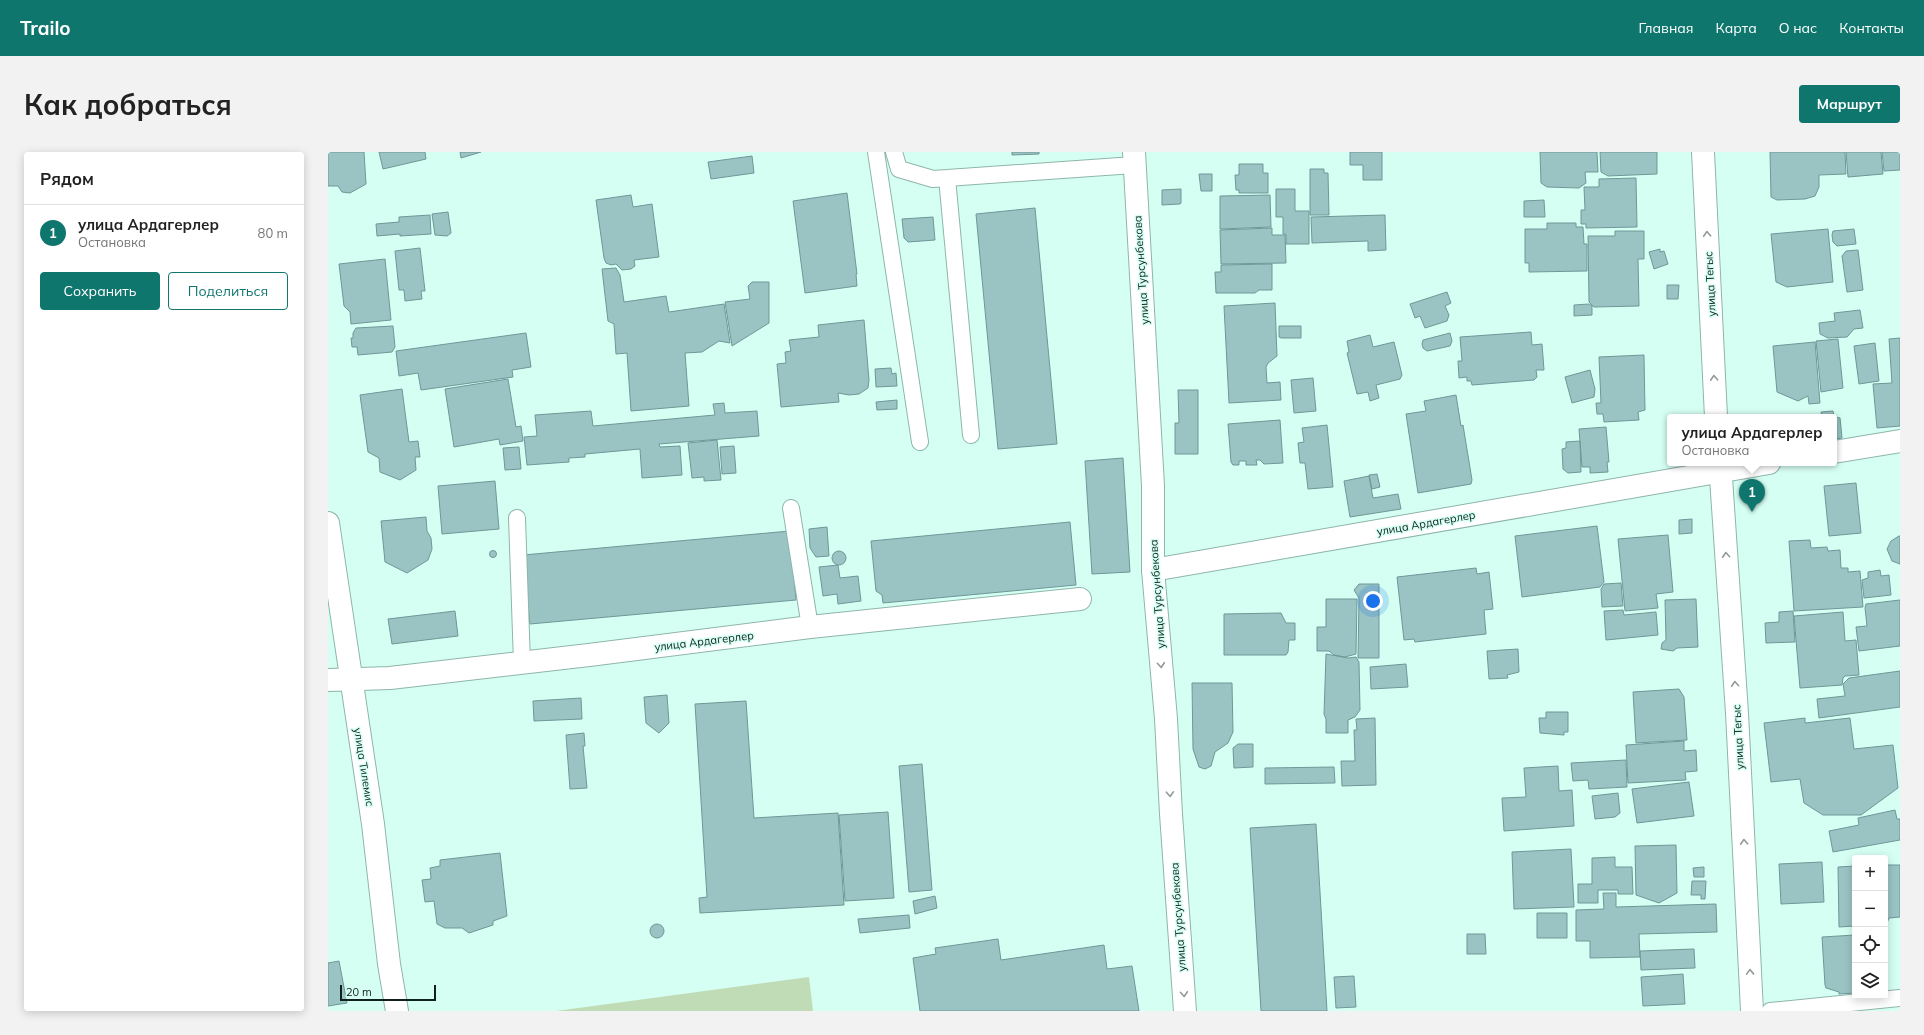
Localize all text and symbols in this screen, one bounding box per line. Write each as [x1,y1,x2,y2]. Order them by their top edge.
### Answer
text: Trailo [20,16,71,40]
text: Главная [1639,19,1694,37]
text: Карта [1716,19,1757,37]
text: О нас [1779,19,1817,37]
text: Контакты [1839,19,1904,37]
button: Маршрут [1799,85,1900,123]
text: Как добраться [24,87,232,122]
text: Рядом [40,168,94,189]
text: улица Ардагерлер [78,215,219,234]
street label: улица Турсунбекова [1130,215,1152,325]
text: 1 [49,225,57,241]
text: 80 m [258,225,288,241]
one-way arrow [1703,231,1711,237]
text: Остановка [78,234,146,250]
street label: улица Тегыс [1701,251,1719,317]
button: Сохранить [40,272,160,310]
button: Поделиться [168,272,288,310]
one-way arrow [1710,375,1719,381]
popup [1667,414,1837,466]
text: улица Ардагерлер [1681,423,1823,442]
text: Остановка [1681,442,1749,458]
pin: 1 [1739,479,1765,512]
street label: улица Ардагерлер [1376,507,1477,539]
street label: улица Турсунбекова [1146,539,1168,649]
one-way arrow [1722,552,1731,558]
your location [1363,591,1383,611]
street label: улица Ардагерлер [654,628,755,654]
one-way arrow [1157,662,1166,668]
one-way arrow [1730,681,1739,687]
street label: улица Тегыс [1729,704,1747,770]
street label: улица Тилемис [351,727,377,808]
one-way arrow [1165,791,1174,797]
one-way arrow [1739,839,1748,845]
map controls [1852,855,1888,999]
button: + [1852,855,1888,891]
street label: улица Турсунбекова [1167,862,1189,972]
button: − [1852,891,1888,927]
button: locate [1852,927,1888,963]
button: layers [1852,963,1888,999]
one-way arrow [1746,969,1754,975]
scale bar [340,983,436,1002]
text: 20 m [346,985,372,999]
one-way arrow [1179,991,1188,997]

